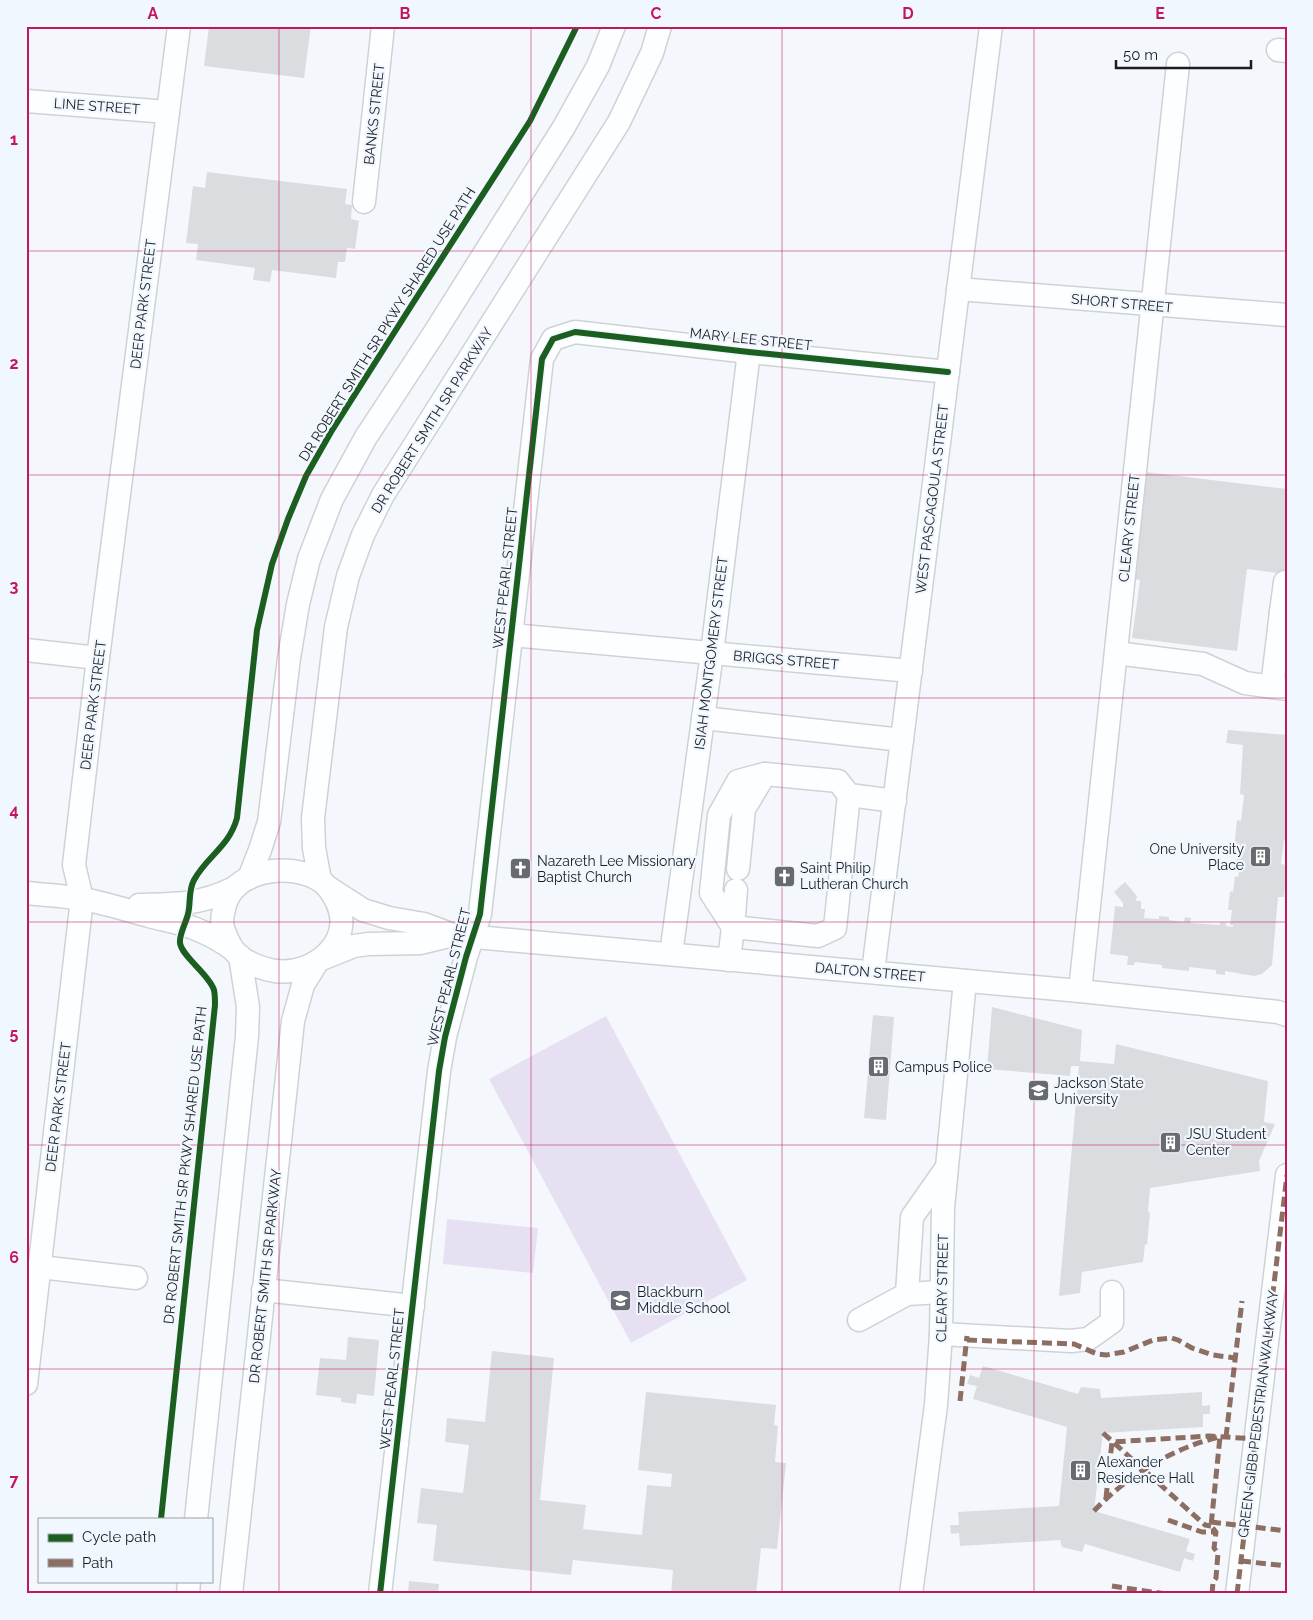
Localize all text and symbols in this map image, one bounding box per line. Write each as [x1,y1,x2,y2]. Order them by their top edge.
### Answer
text: A [148,4,159,23]
text: B [400,4,411,23]
text: C [651,4,662,23]
text: D [902,4,914,23]
text: E [1155,4,1165,23]
scale bar [1116,38,1250,70]
text: 50 m [1123,46,1158,64]
street label: BANKS STREET [361,62,387,166]
street label: LINE STREET [53,95,141,117]
text: 1 [10,130,18,149]
street label: DR ROBERT SMITH SR PKWY SHARED USE PATH [296,184,478,464]
street label: DEER PARK STREET [127,238,159,370]
street label: SHORT STREET [1071,291,1174,315]
street label: DR ROBERT SMITH SR PARKWAY [368,324,496,516]
street label: MARY LEE STREET [689,325,814,353]
text: 2 [9,354,19,373]
street label: WEST PASCAGOULA STREET [912,403,952,595]
street label: CLEARY STREET [1115,473,1143,583]
street label: WEST PEARL STREET [490,506,520,650]
street label: ISIAH MONTGOMERY STREET [691,555,731,751]
text: 3 [10,577,19,596]
street label: DEER PARK STREET [77,639,109,771]
street label: BRIGGS STREET [733,647,840,673]
text: 4 [9,801,19,820]
place label: One University Place [1149,841,1244,873]
building icon: One University Place [1248,845,1272,869]
place label: Nazareth Lee Missionary Baptist Church [537,853,696,885]
church icon: Nazareth Lee Missionary Baptist Church [509,857,533,881]
place label: Saint Philip Lutheran Church [800,860,908,892]
church icon: Saint Philip Lutheran Church [772,864,796,888]
street label: WEST PEARL STREET [424,906,474,1048]
street label: DALTON STREET [814,959,926,985]
street label: DR ROBERT SMITH SR PKWY SHARED USE PATH [160,1005,210,1325]
text: 5 [10,1024,19,1043]
street label: DEER PARK STREET [42,1041,74,1173]
building icon: Campus Police [867,1055,891,1079]
place label: Campus Police [895,1059,992,1075]
place label: Jackson State University [1054,1075,1144,1107]
school or university icon: Jackson State University [1026,1079,1050,1103]
place label: JSU Student Center [1186,1126,1267,1158]
building icon: JSU Student Center [1158,1130,1182,1154]
street label: DR ROBERT SMITH SR PARKWAY [246,1168,284,1384]
street label: CLEARY STREET [933,1233,951,1342]
text: 6 [9,1248,19,1267]
place label: Blackburn Middle School [637,1284,730,1316]
school or university icon: Blackburn Middle School [609,1288,633,1312]
street label: GREEN-GIBB PEDESTRIAN WALKWAY [1235,1289,1281,1539]
street label: WEST PEARL STREET [377,1307,407,1451]
place label: Alexander Residence Hall [1097,1454,1194,1486]
building icon: Alexander Residence Hall [1069,1458,1093,1482]
text: 7 [10,1471,19,1490]
legend [38,1518,212,1582]
text: Cycle path [82,1528,156,1546]
text: Path [82,1554,113,1572]

